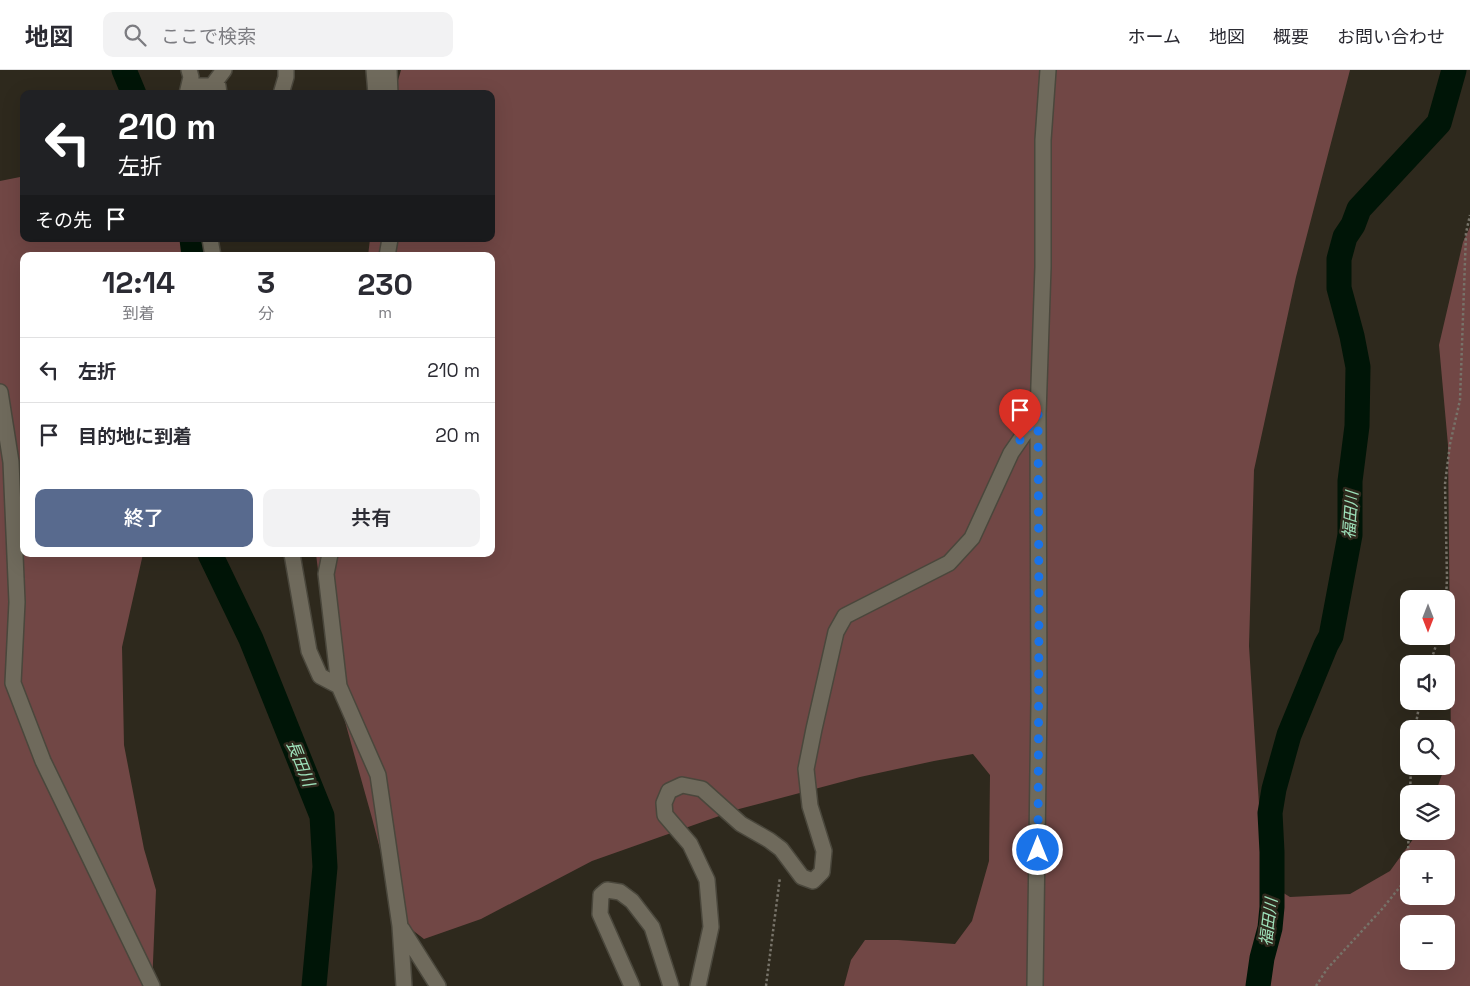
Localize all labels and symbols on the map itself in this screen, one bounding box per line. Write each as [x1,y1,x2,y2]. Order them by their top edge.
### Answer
pin [999,389,1041,440]
water label: 福田川 [1338,488,1363,540]
north arrow [1400,590,1455,645]
water label: 長田川 [282,737,320,791]
position arrow [1011,823,1063,875]
water label: 福田川 [1255,895,1282,947]

